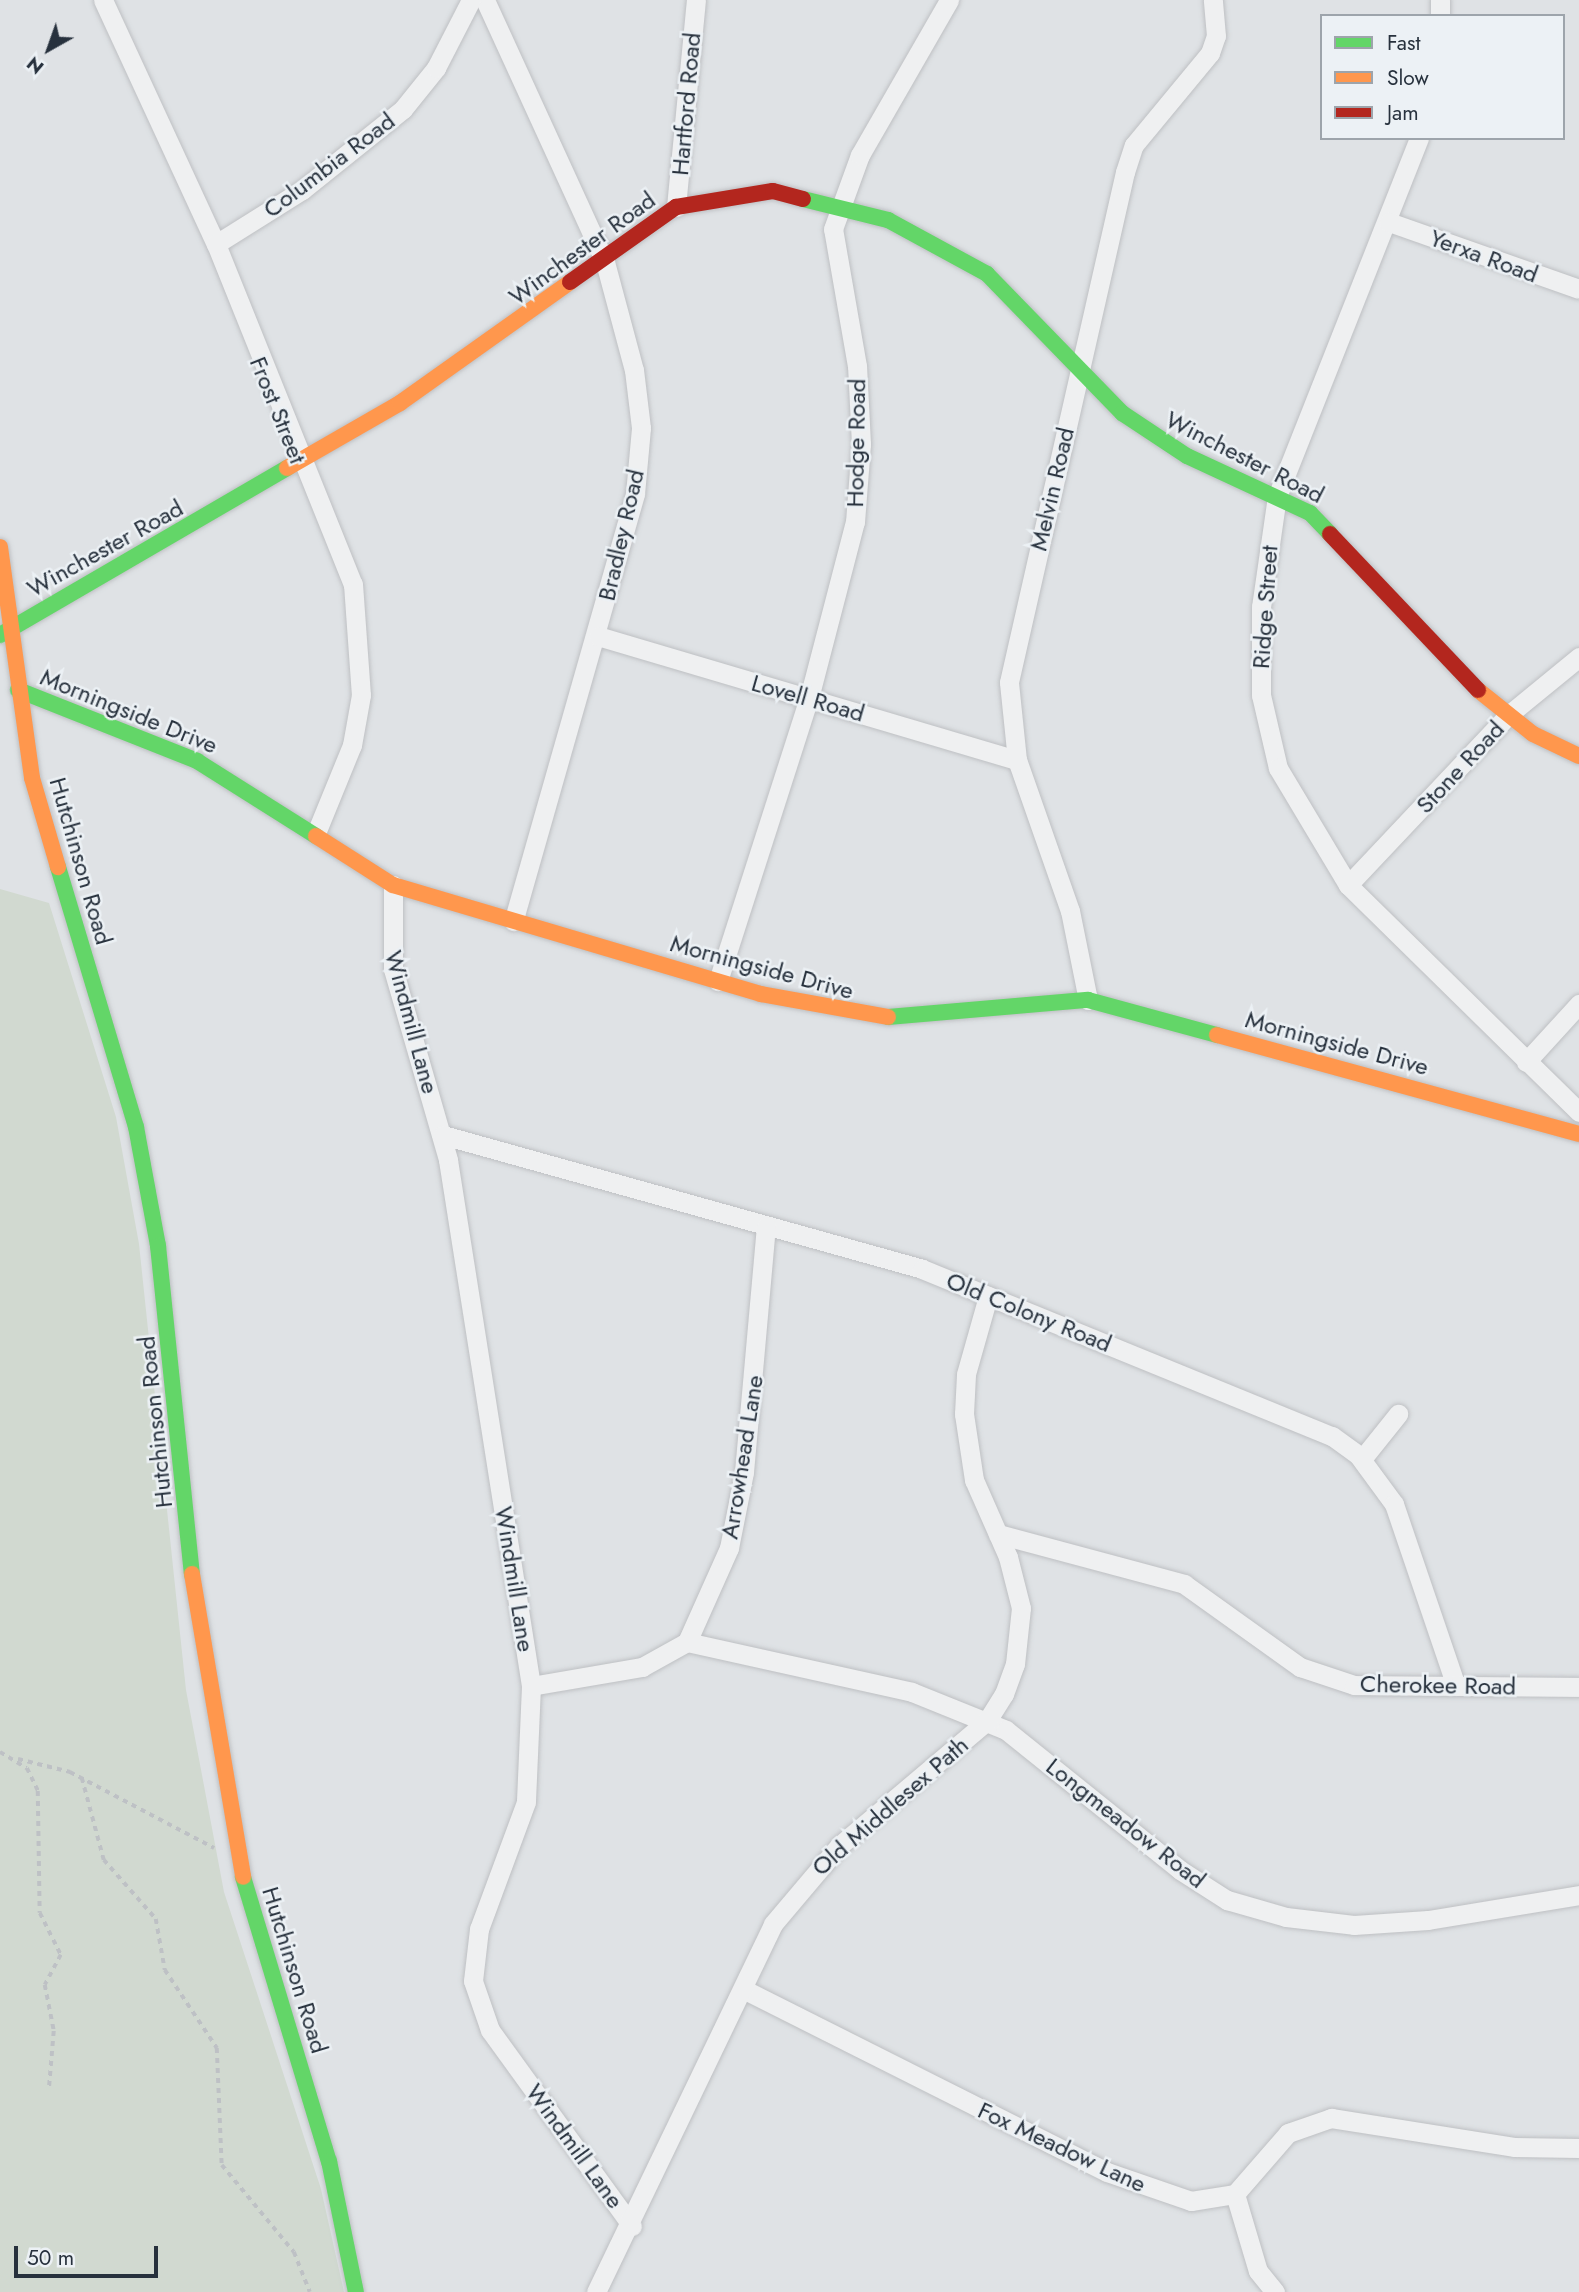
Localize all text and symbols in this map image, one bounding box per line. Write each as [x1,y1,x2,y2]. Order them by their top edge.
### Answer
north arrow [14,14,84,84]
legend [1320,14,1565,140]
text: Fast [1387,28,1420,58]
street label: Hartford Road [665,31,707,177]
text: N [21,50,50,81]
text: Slow [1387,63,1429,93]
text: Jam [1387,98,1419,128]
street label: Columbia Road [258,106,400,224]
street label: Winchester Road [503,185,661,311]
street label: Yerxa Road [1426,223,1542,289]
street label: Frost Street [244,353,312,467]
street label: Hodge Road [840,378,872,508]
street label: Winchester Road [1161,405,1329,509]
street label: Melvin Road [1024,425,1080,553]
street label: Bradley Road [592,467,650,603]
street label: Winchester Road [22,493,188,603]
street label: Ridge Street [1246,544,1284,670]
street label: Morningside Drive [36,662,222,760]
street label: Lovell Road [748,668,868,728]
street label: Stone Road [1410,715,1510,819]
street label: Hutchinson Road [43,774,119,948]
street label: Morningside Drive [667,929,857,1005]
street label: Windmill Lane [379,947,445,1097]
street label: Morningside Drive [1242,1005,1432,1081]
street label: Old Colony Road [942,1266,1116,1358]
street label: Hutchinson Road [132,1335,178,1509]
street label: Arrowhead Lane [715,1373,769,1541]
street label: Windmill Lane [489,1504,541,1654]
street label: Cherokee Road [1360,1669,1516,1701]
street label: Old Middlesex Path [806,1730,974,1882]
street label: Longmeadow Road [1040,1752,1212,1894]
street label: Hutchinson Road [256,1883,334,2057]
street label: Windmill Lane [520,2078,630,2214]
street label: Fox Meadow Lane [973,2096,1151,2198]
scale bar [18,2232,161,2276]
text: 50 m [27,2243,74,2273]

